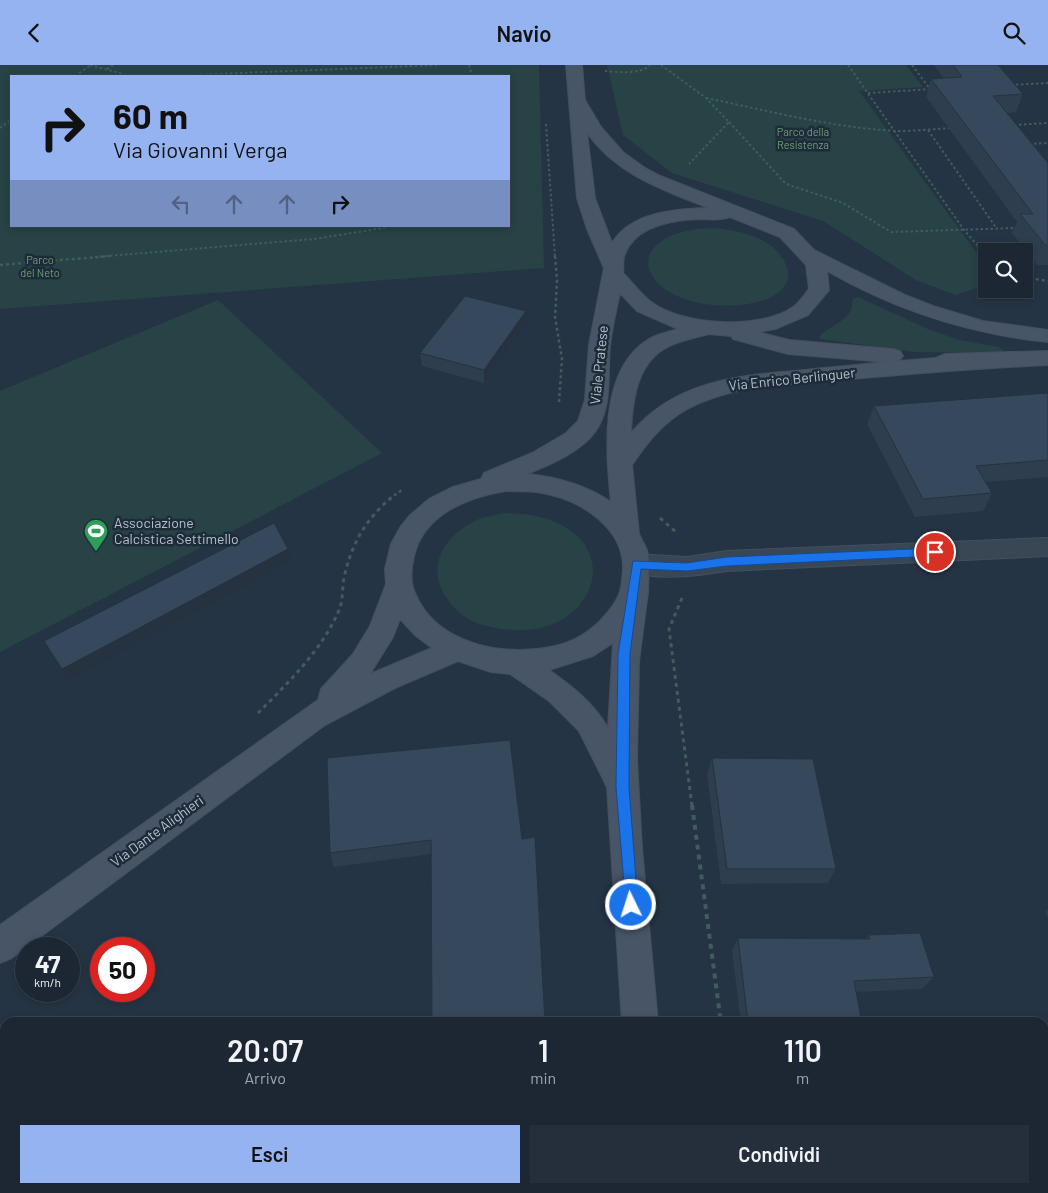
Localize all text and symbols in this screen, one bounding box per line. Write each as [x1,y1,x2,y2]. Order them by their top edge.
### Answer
icon: back [20,19,48,47]
icon: search [1000,19,1028,47]
text: Navio [497,20,551,46]
text: 60 m [113,94,188,136]
icon: right [30,95,95,160]
park label: Parco della Resistenza [777,125,829,151]
text: Via Giovanni Verga [113,136,287,162]
icon: left [167,190,195,218]
icon: ahead [220,190,248,218]
icon: ahead [273,190,301,218]
icon: right [326,190,354,218]
map controls [978,243,1033,298]
button: search [978,243,1033,298]
park label: Parco del Neto [20,253,60,279]
street label: Viale Pratese [586,325,611,405]
street label: Via Enrico Berlinguer [728,363,856,394]
place label: Associazione Calcistica Settimello [114,514,239,547]
sports icon: Associazione Calcistica Settimello [83,518,109,552]
pin [914,531,956,573]
icon: arrive [921,538,949,566]
street label: Via Dante Alighieri [107,791,206,870]
position arrow [604,878,656,930]
speed limit sign: 50 [90,937,155,1002]
text: 47 [35,948,60,978]
text: km/h [34,975,61,989]
text: 20:07 [227,1032,303,1068]
text: 1 [538,1032,549,1068]
text: 110 [783,1032,822,1068]
text: Arrivo [244,1068,286,1087]
text: min [530,1068,556,1087]
text: m [796,1068,809,1087]
button: Esci [20,1125,520,1183]
button: Condividi [530,1125,1029,1183]

